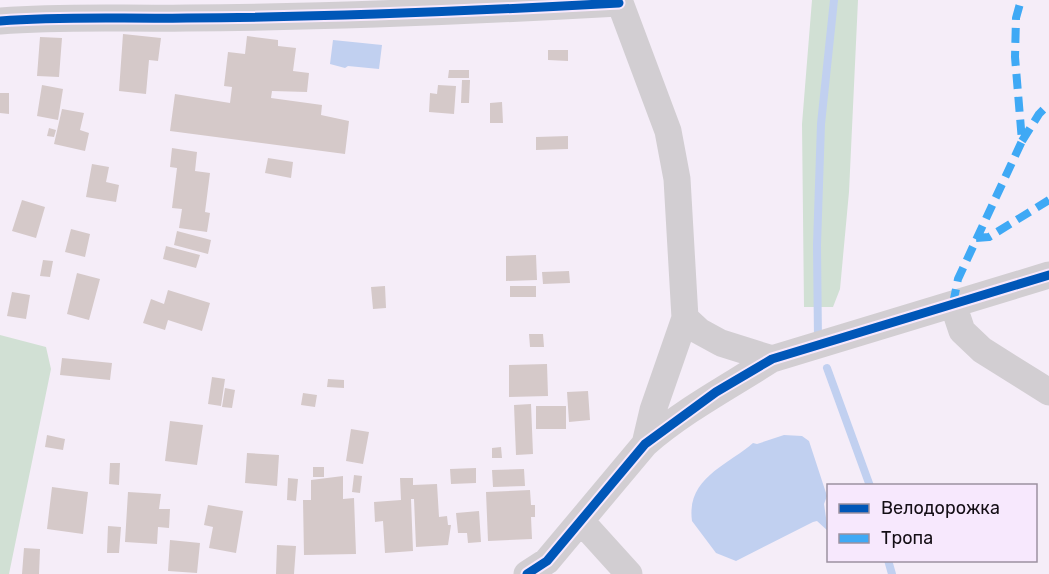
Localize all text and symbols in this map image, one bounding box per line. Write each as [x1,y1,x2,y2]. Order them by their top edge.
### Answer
legend [827,484,1037,562]
text: Велодорожка [881,497,1000,519]
text: Тропа [881,527,933,549]

